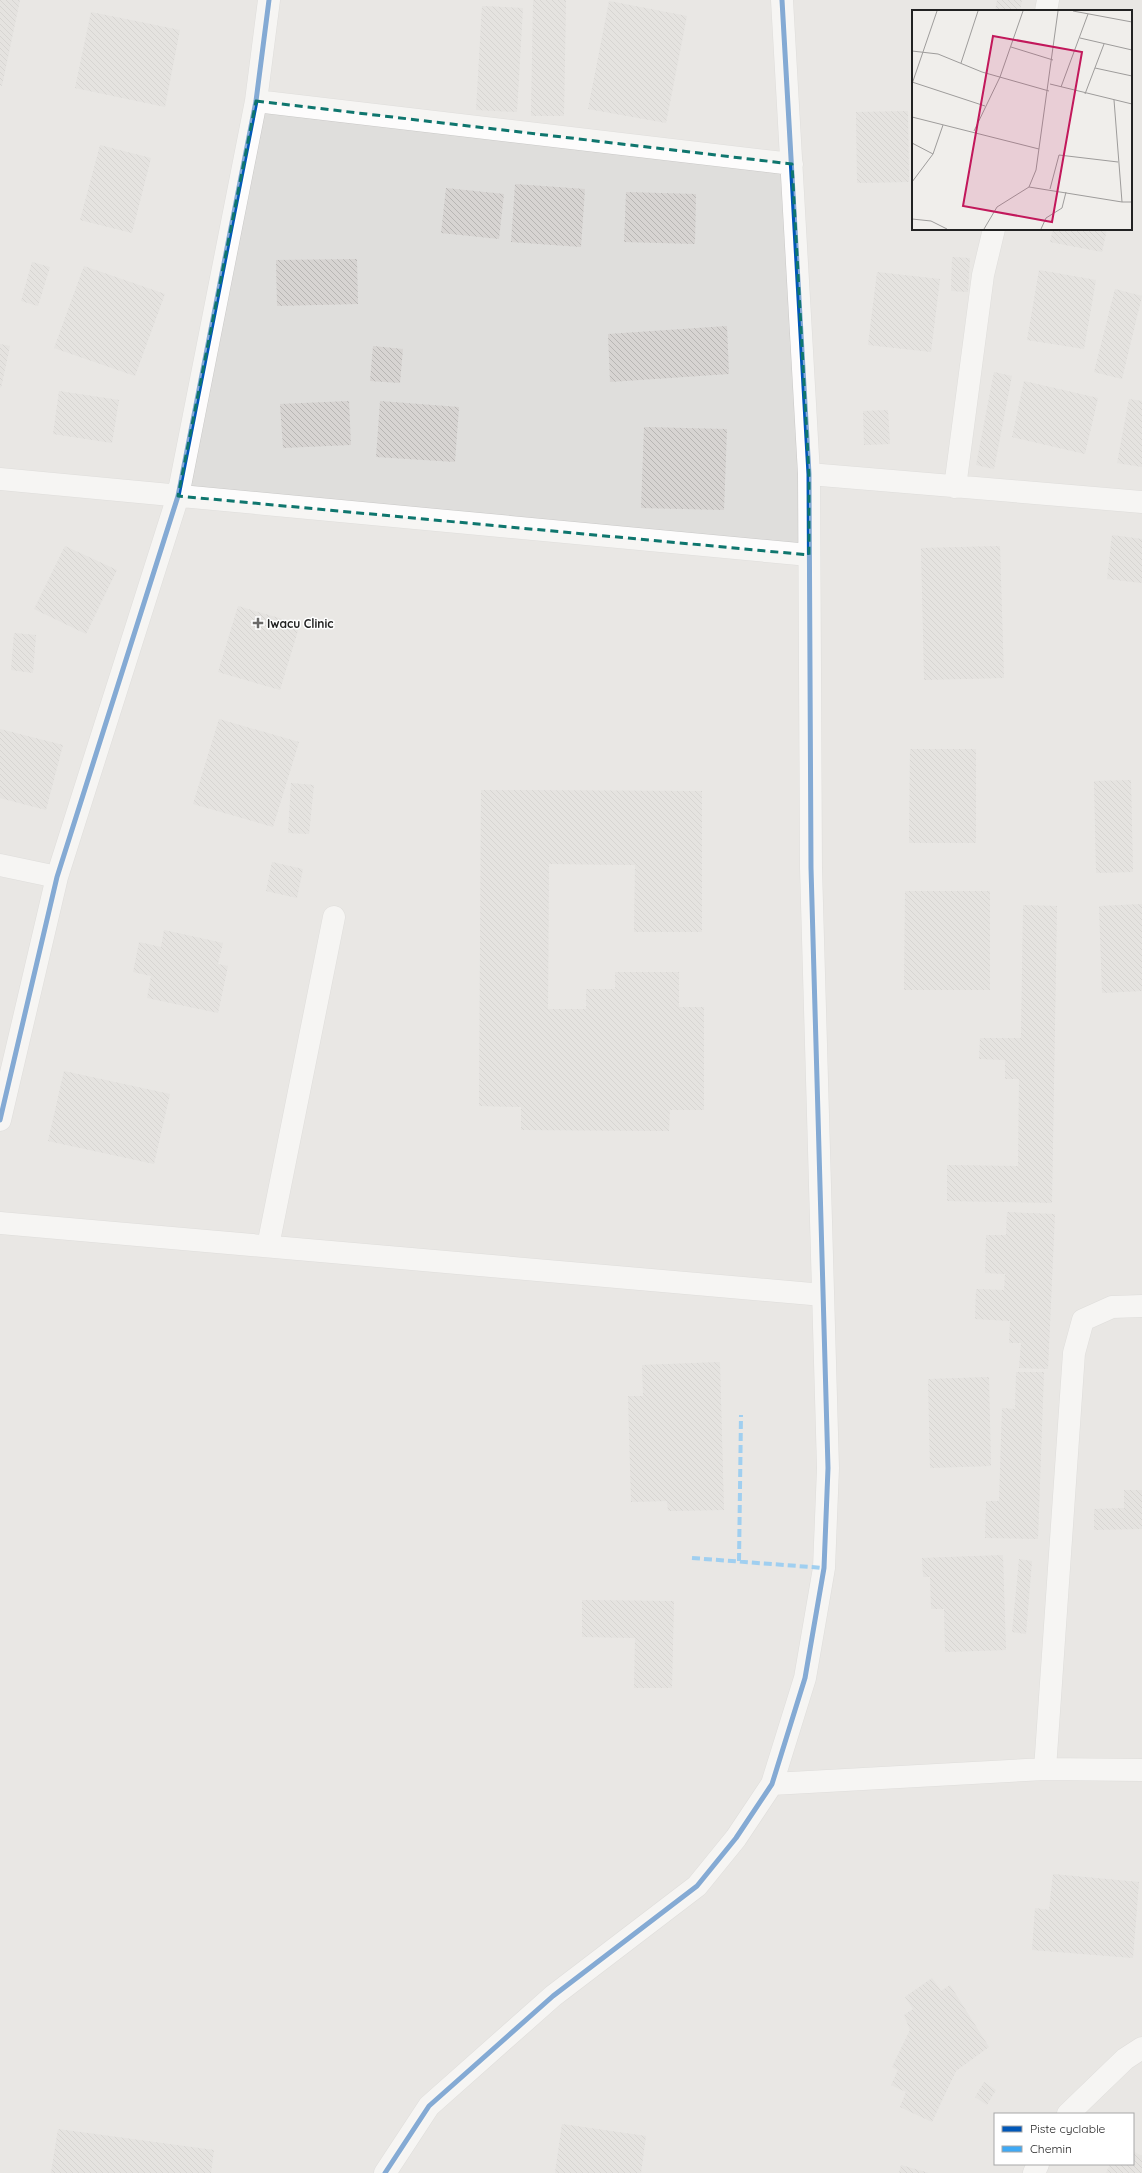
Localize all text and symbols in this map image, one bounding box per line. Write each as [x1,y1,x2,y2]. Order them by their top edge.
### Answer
inset map [912,10,1132,230]
place label: Iwacu Clinic [267,616,334,631]
marker: Iwacu Clinic [252,617,264,629]
legend [994,2113,1134,2165]
text: Piste cyclable [1030,2121,1106,2136]
text: Chemin [1030,2141,1072,2156]

